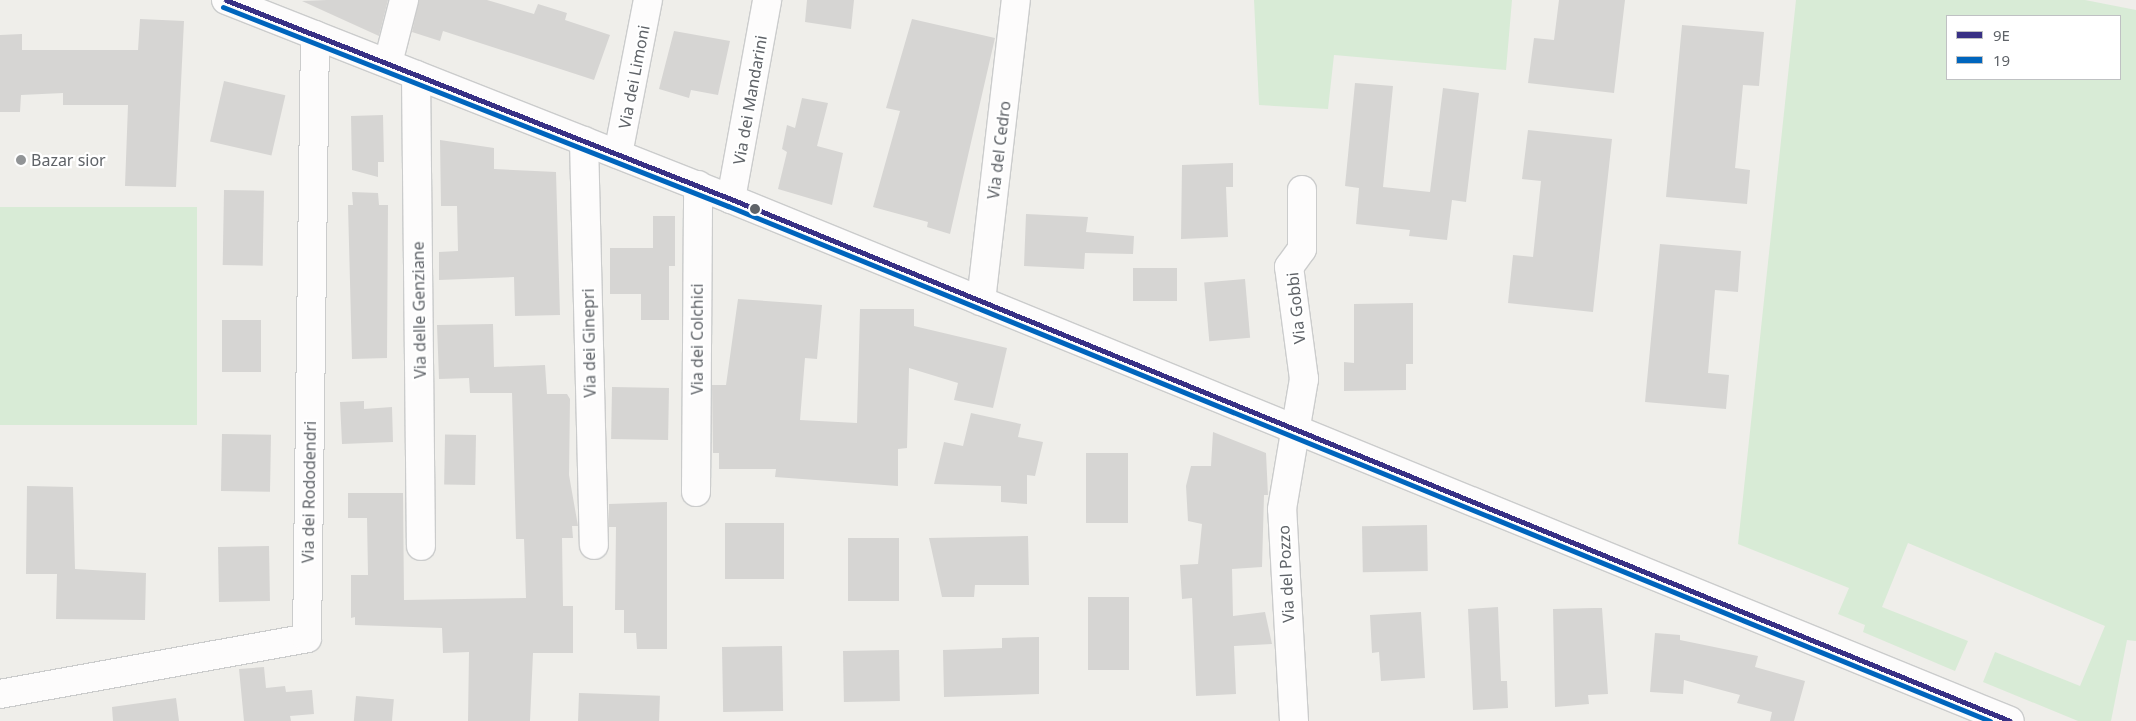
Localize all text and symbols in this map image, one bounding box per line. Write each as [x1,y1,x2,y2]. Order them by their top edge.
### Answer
legend [1946,15,2121,80]
street label: Via dei Limoni [615,24,653,130]
text: 9E [1993,25,2010,45]
street label: Via dei Mandarini [729,34,771,166]
text: 19 [1993,50,2010,70]
street label: Via del Cedro [983,100,1015,200]
place label: Bazar sior [31,150,106,170]
marker: Bazar sior [15,154,27,166]
unlabelled marker [750,204,760,214]
street label: Via delle Genziane [408,241,430,379]
street label: Via Gobbi [1283,271,1309,345]
street label: Via dei Colchici [687,283,707,395]
street label: Via dei Ginepri [578,288,600,398]
street label: Via dei Rododendri [298,421,320,563]
street label: Via del Pozzo [1274,525,1298,623]

